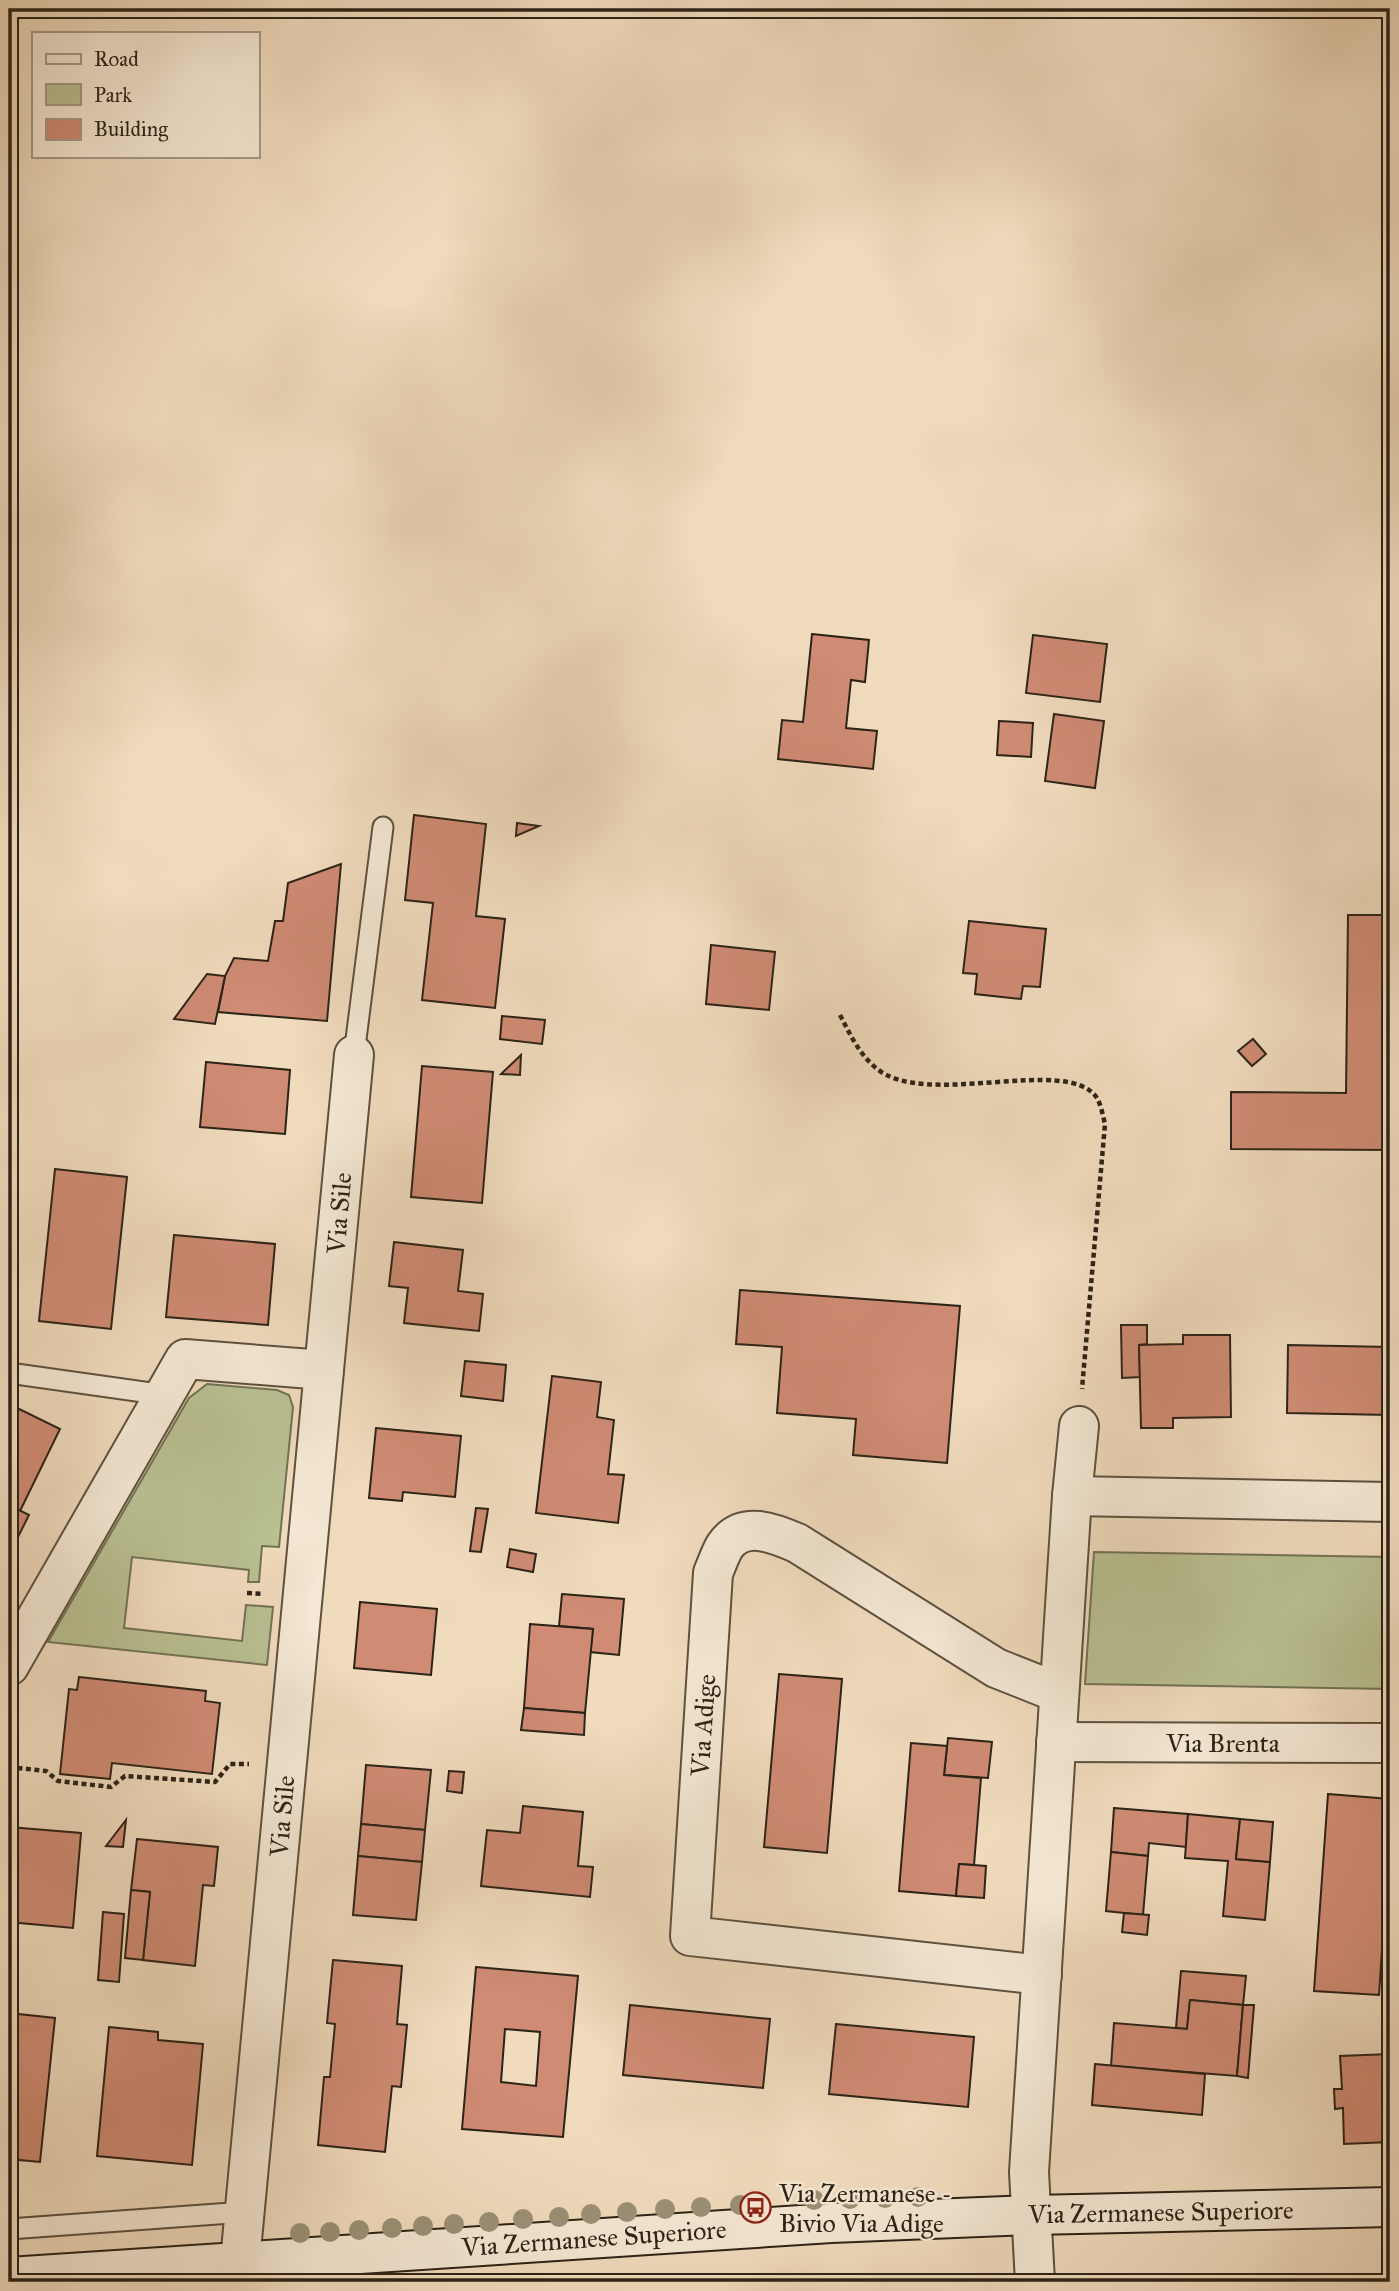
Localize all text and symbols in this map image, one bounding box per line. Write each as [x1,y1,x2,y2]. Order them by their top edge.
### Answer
legend [32,32,259,158]
text: Road [94,46,139,72]
text: Park [94,82,132,108]
text: Building [94,116,168,142]
street label: Via Sile [319,1171,359,1256]
street label: Via Adige [683,1673,723,1778]
street label: Via Brenta [1165,1727,1280,1759]
street label: Via Sile [262,1774,302,1859]
place label: Via Zermanese - Bivio Via Adige [778,2177,952,2239]
bus stop icon: Via Zermanese - Bivio Via Adige [739,2191,773,2225]
street label: Via Zermanese Superiore [1027,2194,1294,2230]
street label: Via Zermanese Superiore [460,2213,728,2263]

